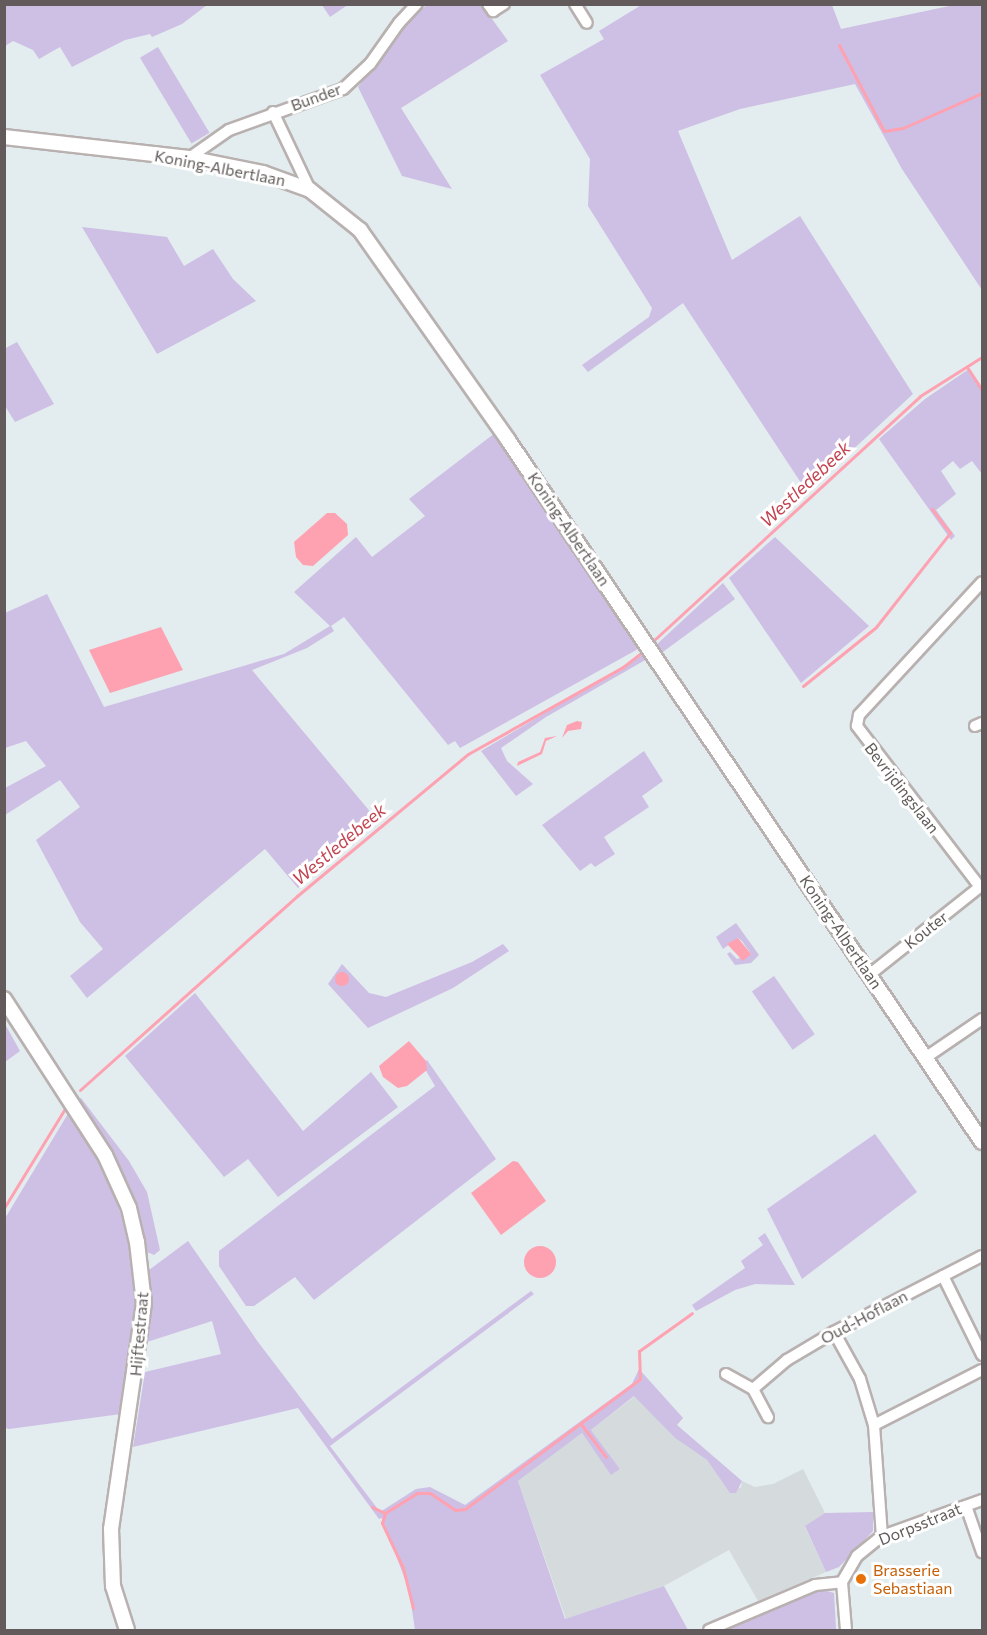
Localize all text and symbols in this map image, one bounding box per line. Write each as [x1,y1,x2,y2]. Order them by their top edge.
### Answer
street label: Bunder [288,79,344,115]
street label: Koning-Albertlaan [153,146,287,190]
water label: Westledebeek [755,437,855,531]
street label: Koning-Albertlaan [524,469,614,589]
street label: Bevrijdingslaan [861,739,943,837]
water label: Westledebeek [288,799,390,889]
street label: Koning-Albertlaan [796,872,886,992]
street label: Kouter [900,907,952,953]
street label: Oud-Hoflaan [817,1286,911,1348]
street label: Hijftestraat [126,1291,152,1377]
street label: Dorpsstraat [876,1499,964,1549]
place label: Brasserie Sebastiaan [873,1560,952,1598]
marker: Brasserie Sebastiaan [854,1572,868,1586]

